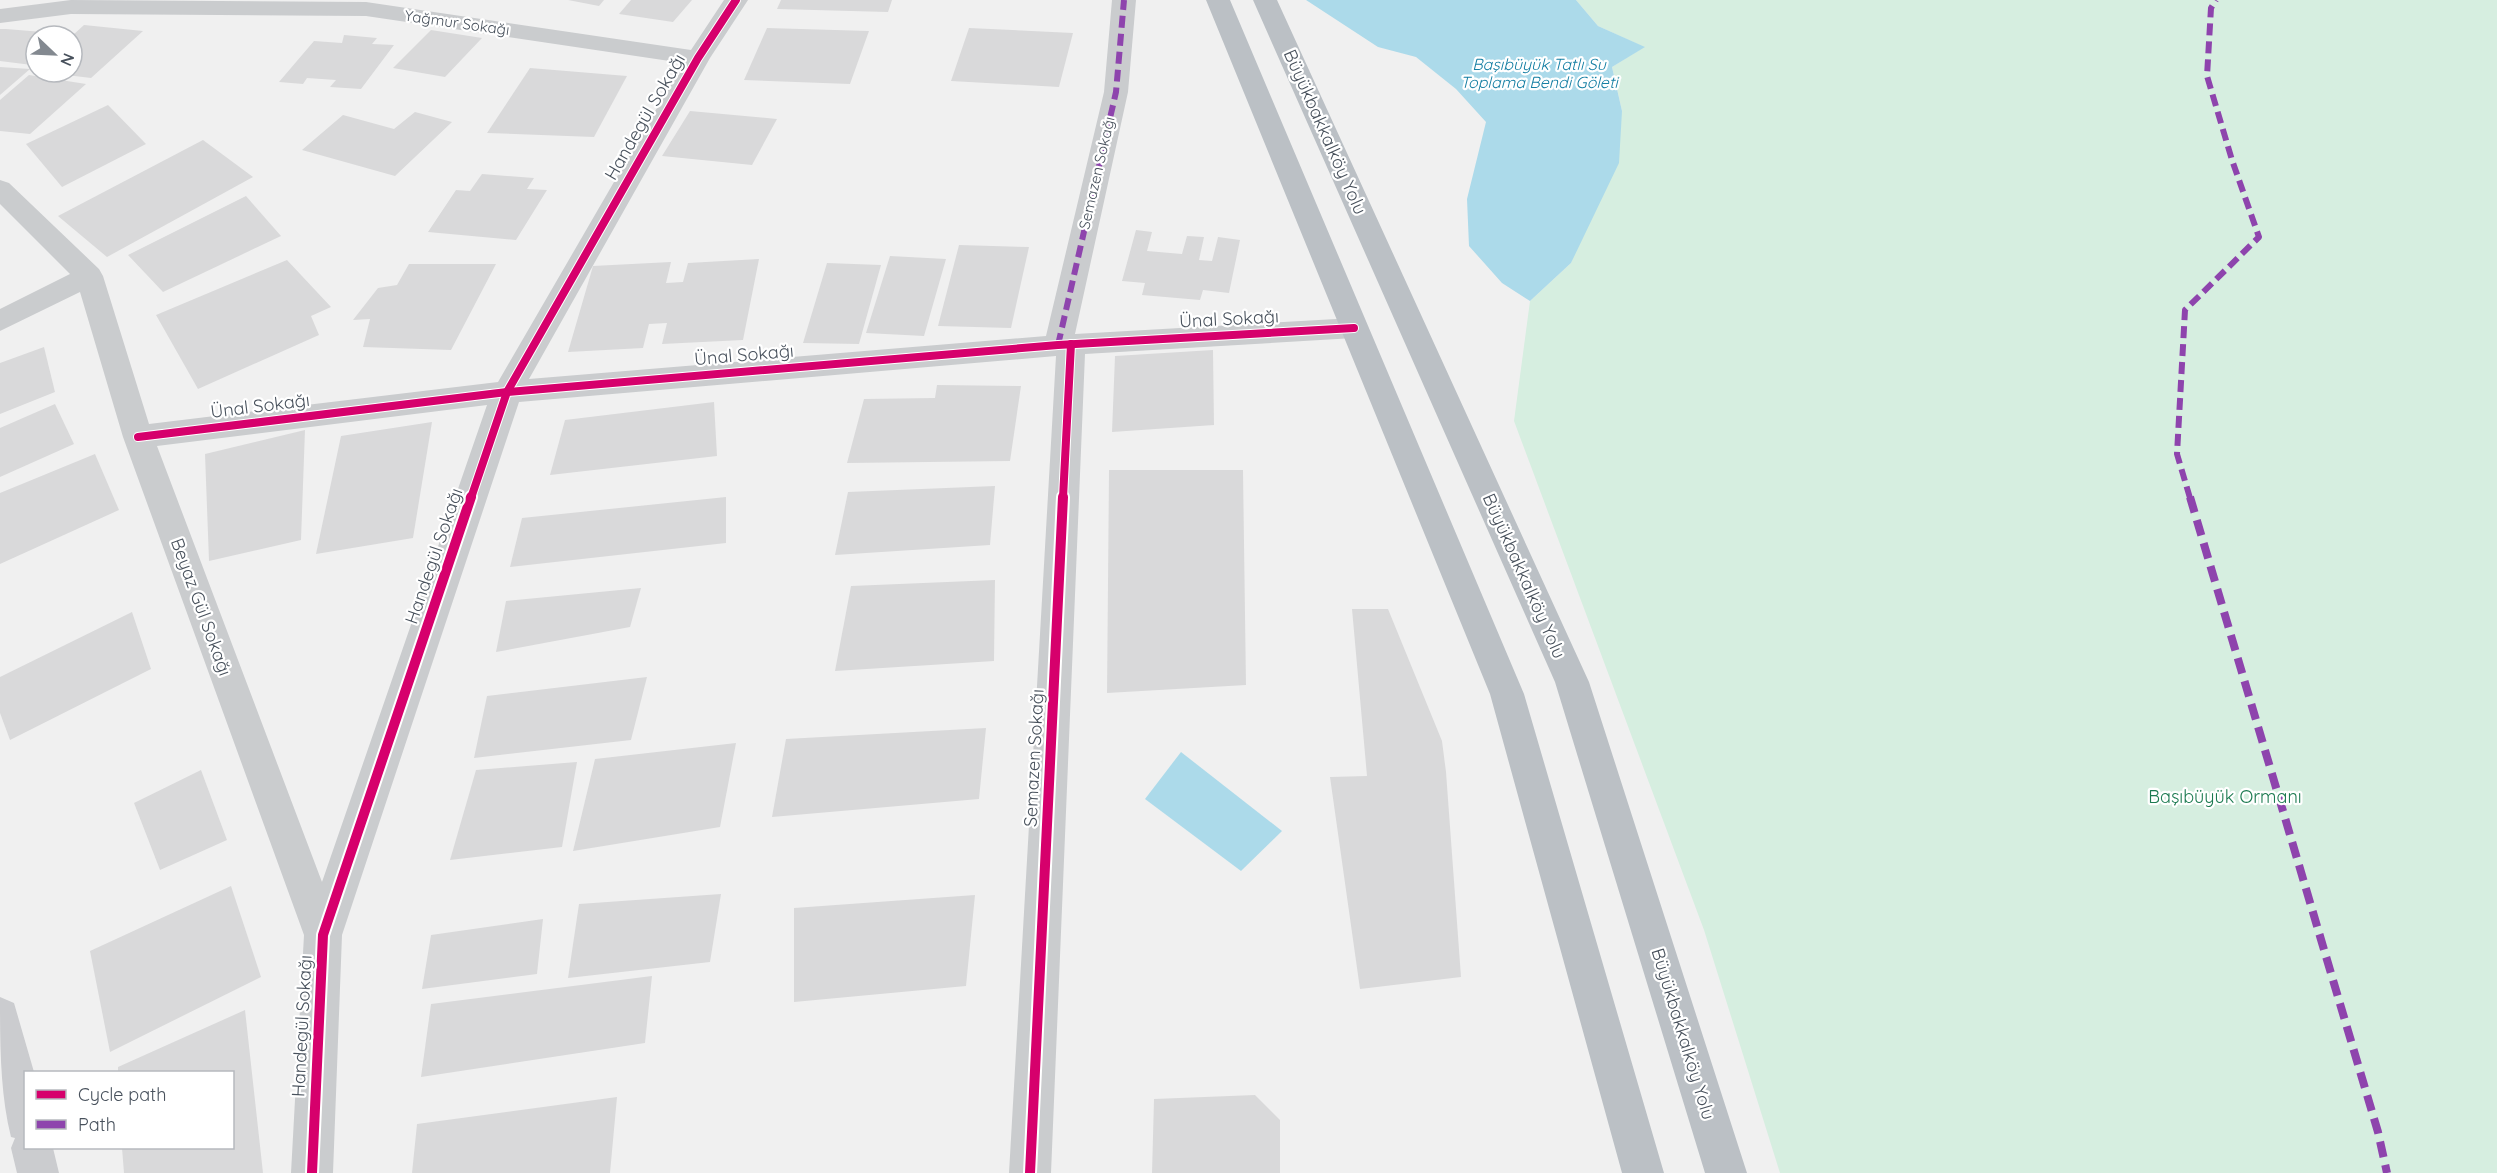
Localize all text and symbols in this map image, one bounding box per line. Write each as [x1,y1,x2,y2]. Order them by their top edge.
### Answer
street label: Yağmur Sokağı [403,6,511,39]
north arrow [24,24,84,84]
street label: Büyükbakkalköy Yolu [1279,46,1372,218]
street label: Handegül Sokağı [599,49,690,184]
text: N [56,51,79,69]
water label: Başıbüyük Tatlı Su Toplama Bendi Göleti [1460,54,1619,92]
street label: Semazen Sokağı [1074,115,1119,231]
street label: Ünal Sokağı [1179,304,1279,333]
street label: Ünal Sokağı [693,339,795,370]
street label: Ünal Sokağı [209,388,311,423]
street label: Handegül Sokağı [400,485,468,627]
street label: Büyükbakkalköy Yolu [1478,490,1571,662]
street label: Beyaz Gül Sokağı [166,535,237,679]
street label: Semazen Sokağı [1018,688,1049,828]
park label: Başıbüyük Ormanı [2148,785,2302,808]
street label: Büyükbakkalköy Yolu [1646,945,1721,1122]
street label: Handegül Sokağı [286,954,317,1098]
legend [24,1071,234,1149]
text: Cycle path [78,1083,166,1106]
text: Path [78,1113,116,1136]

